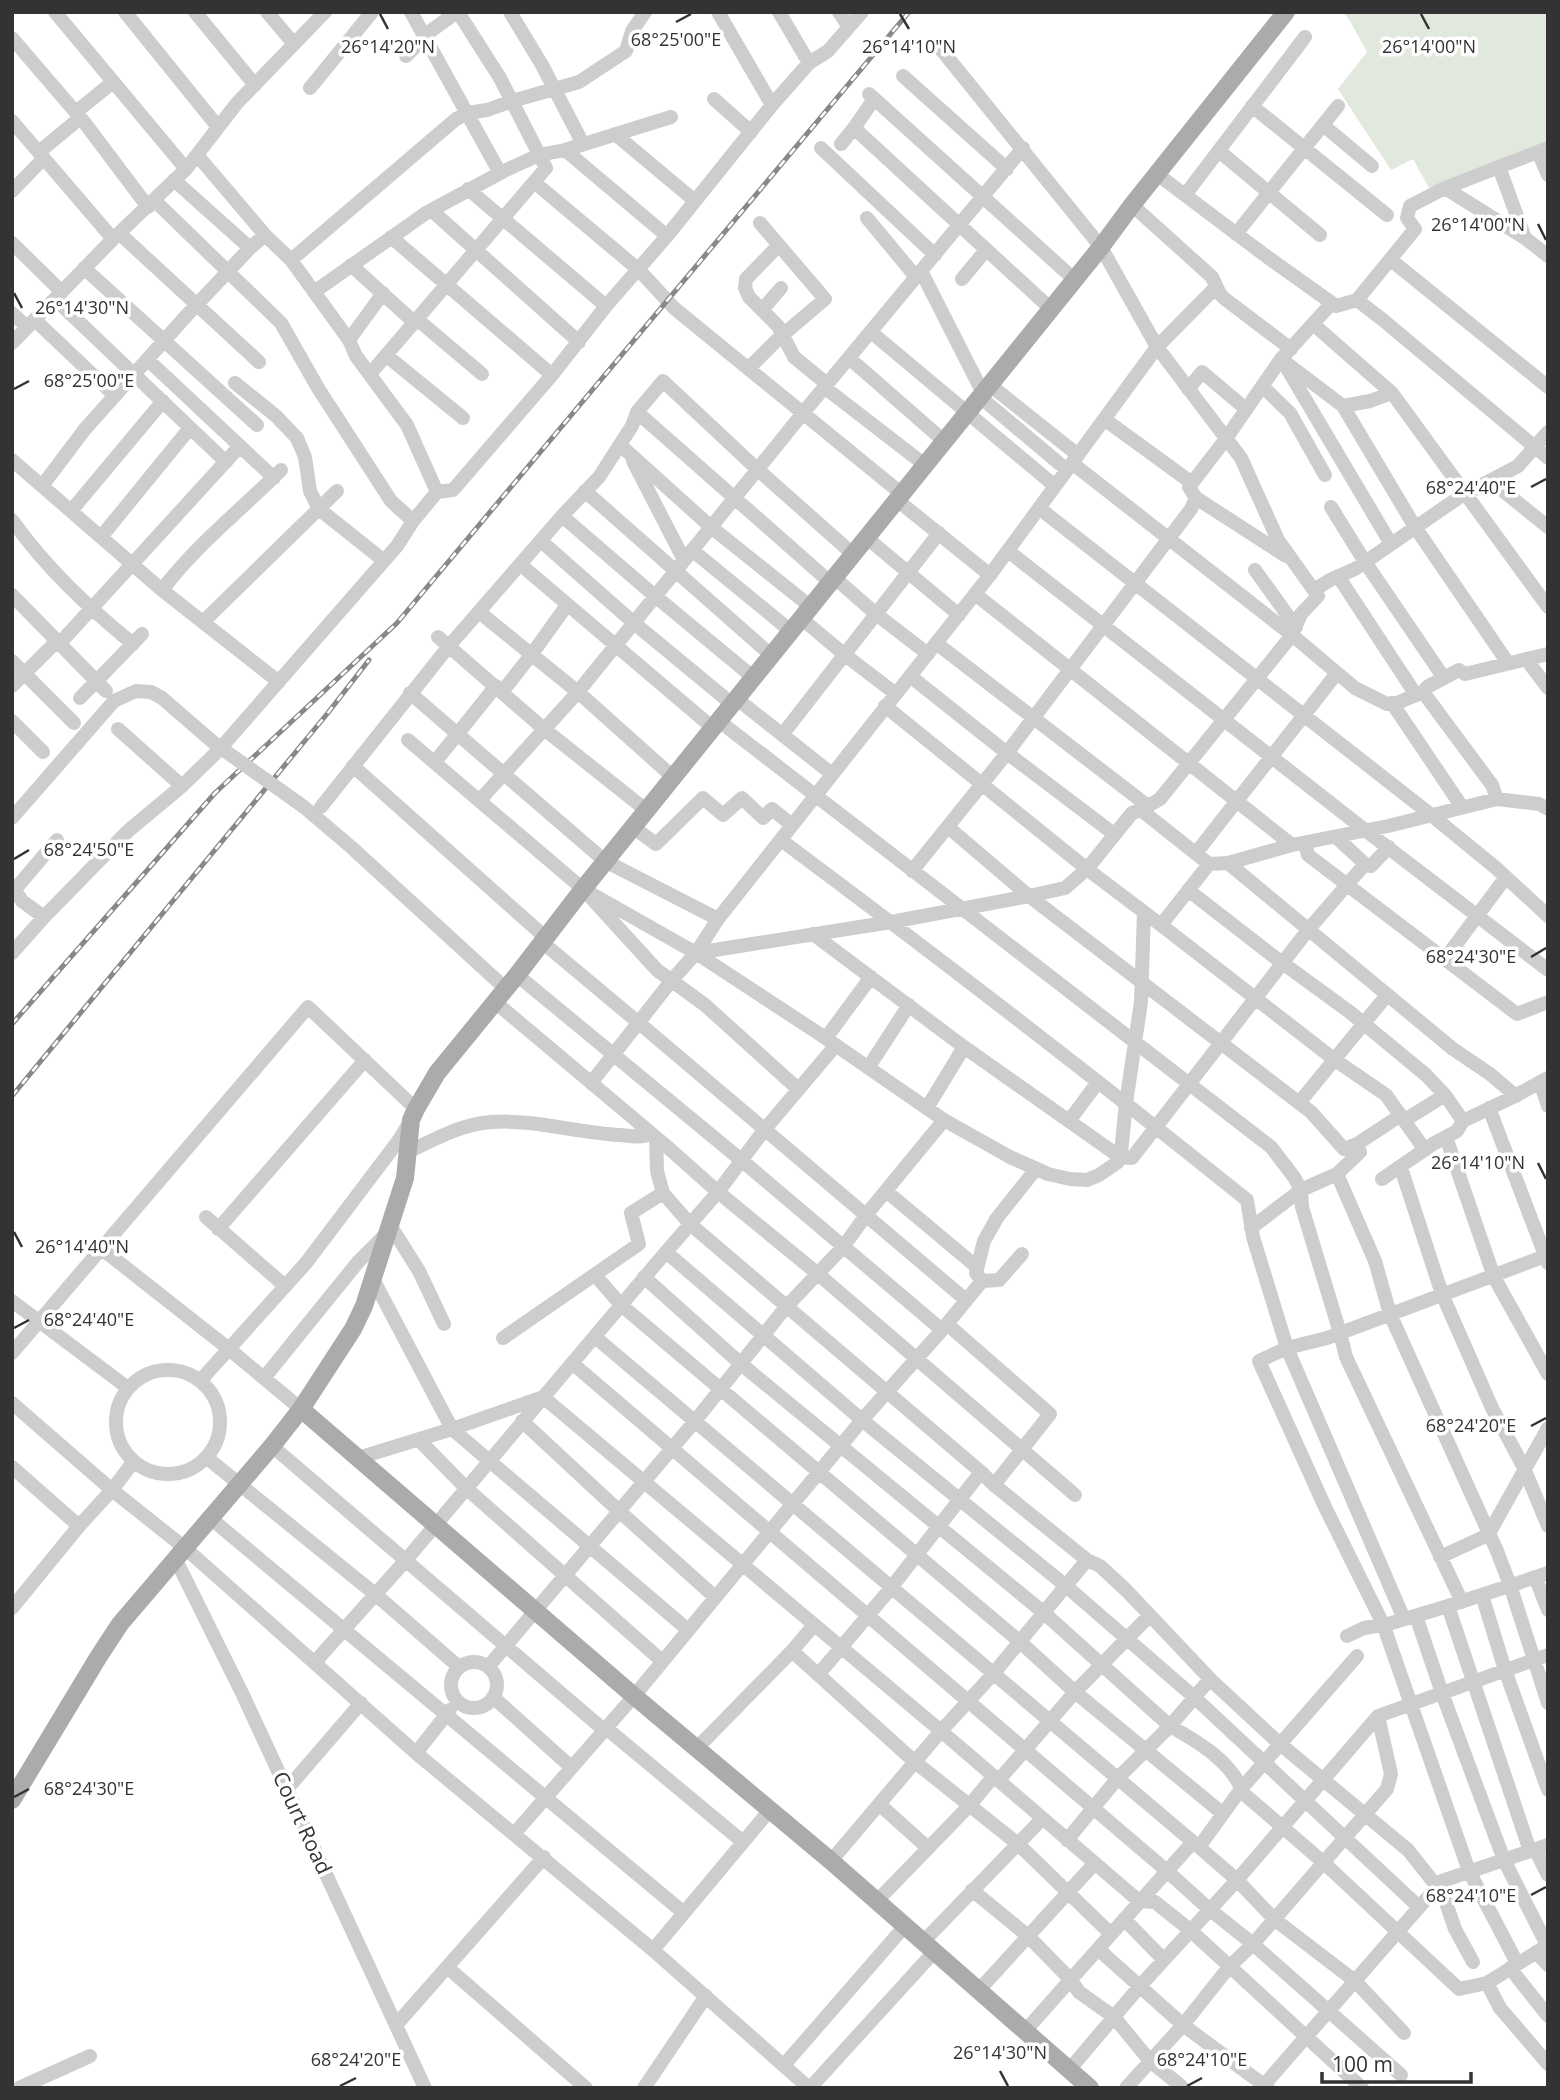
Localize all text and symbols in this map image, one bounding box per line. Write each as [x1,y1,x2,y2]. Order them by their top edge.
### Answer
text: 68°25'00"E [631,27,721,51]
text: 26°14'20"N [341,34,435,58]
text: 26°14'10"N [862,34,956,58]
text: 26°14'00"N [1382,34,1476,58]
text: 26°14'00"N [1431,212,1525,236]
text: 26°14'30"N [35,295,129,319]
text: 68°25'00"E [44,368,134,392]
text: 68°24'40"E [1426,475,1516,499]
text: 68°24'50"E [44,837,134,861]
text: 68°24'30"E [1426,944,1516,968]
text: 26°14'10"N [1431,1150,1525,1174]
text: 26°14'40"N [35,1234,129,1258]
text: 68°24'40"E [44,1307,134,1331]
text: 68°24'20"E [1426,1413,1516,1437]
street label: Court Road [267,1767,339,1879]
text: 68°24'30"E [44,1776,134,1800]
text: 68°24'10"E [1426,1883,1516,1907]
text: 26°14'30"N [953,2040,1047,2064]
scale bar [1322,2040,1471,2084]
text: 68°24'20"E [311,2047,401,2071]
text: 68°24'10"E [1157,2047,1247,2071]
text: 100 m [1332,2050,1393,2078]

